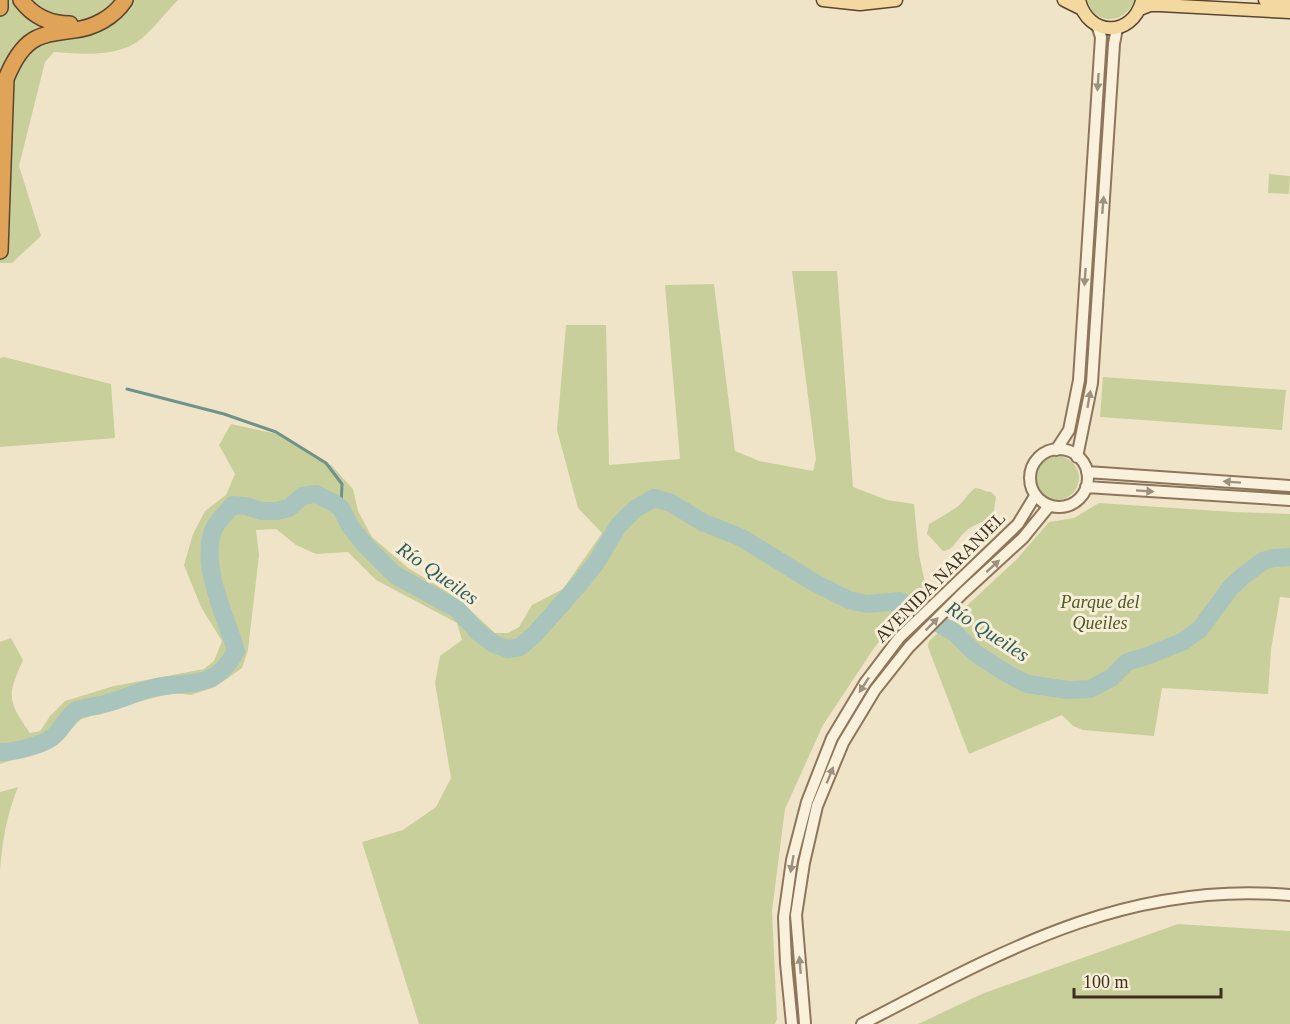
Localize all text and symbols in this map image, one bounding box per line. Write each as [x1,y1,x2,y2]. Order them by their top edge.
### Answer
one-way arrow [1093,73,1103,92]
one-way arrow [1099,196,1108,215]
one-way arrow [1081,268,1090,287]
one-way arrow [1085,390,1094,409]
one-way arrow [1222,477,1241,487]
one-way arrow [1135,486,1154,495]
street label: AVENIDA NARANJEL [871,508,1009,646]
water label: Río Queiles [392,536,483,609]
one-way arrow [985,559,1000,573]
park label: Parque del Queiles [1060,592,1139,633]
water label: Río Queiles [942,596,1034,666]
one-way arrow [924,618,938,632]
one-way arrow [859,677,870,693]
one-way arrow [825,765,835,783]
one-way arrow [787,855,796,874]
one-way arrow [795,955,805,974]
scale bar [1074,961,1221,999]
text: 100 m [1083,972,1129,992]

